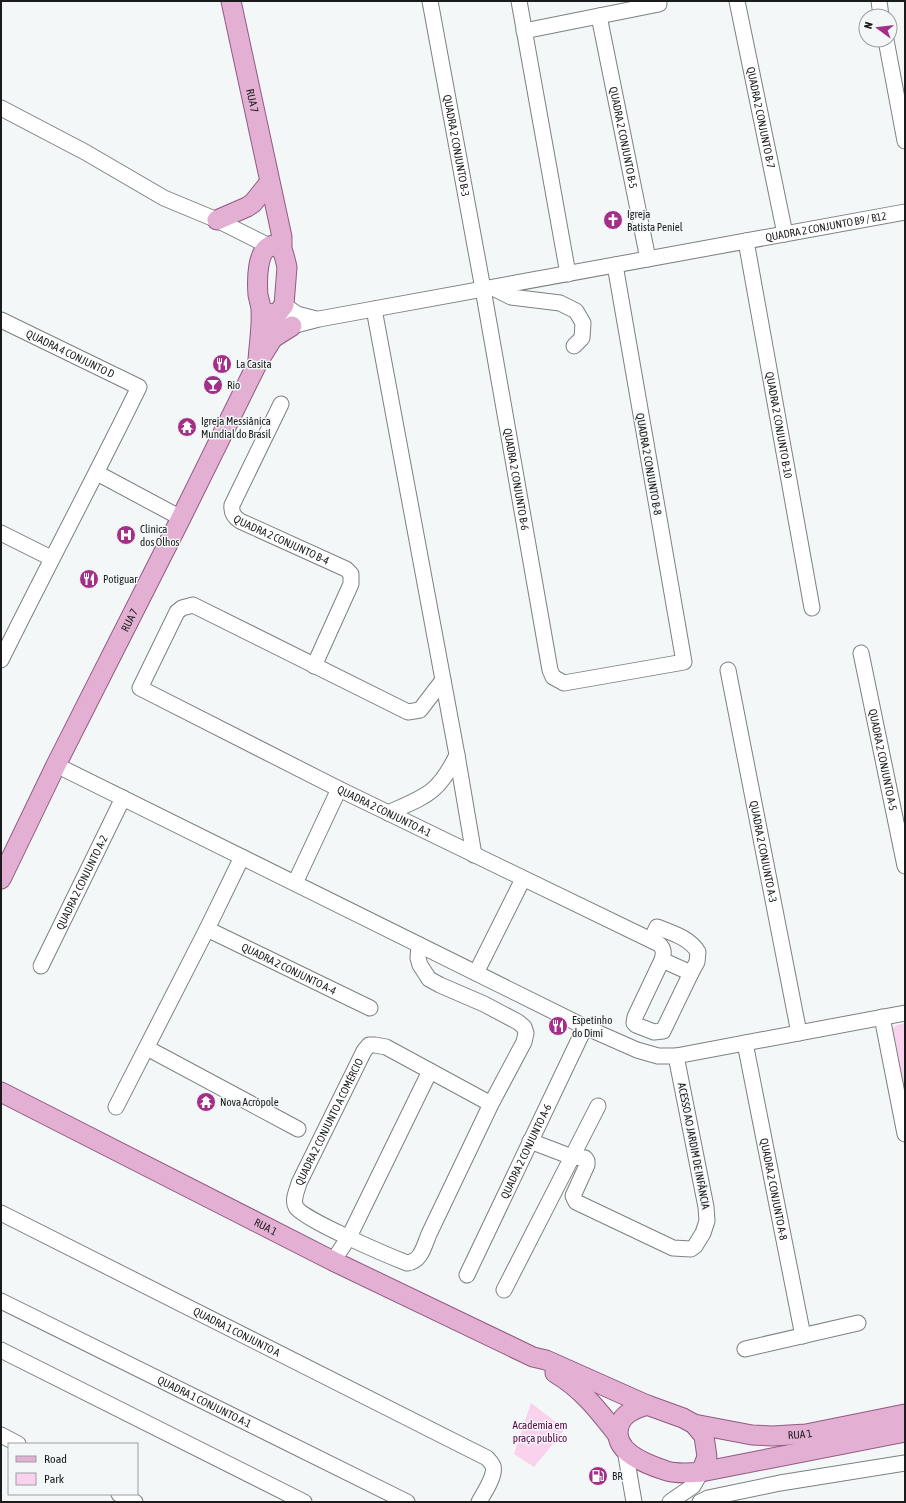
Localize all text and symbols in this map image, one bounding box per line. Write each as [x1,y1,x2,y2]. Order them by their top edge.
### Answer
north arrow [858,8,898,48]
text: N [862,21,875,30]
street label: QUADRA 2 CONJUNTO B-7 [745,66,777,169]
street label: QUADRA 2 CONJUNTO B-5 [607,86,640,189]
street label: RUA 7 [244,88,261,114]
street label: QUADRA 2 CONJUNTO B-3 [441,94,472,198]
place label: Igreja Batista Peniel [627,208,683,233]
church icon: Igreja Batista Peniel [602,209,624,231]
street label: QUADRA 2 CONJUNTO B9 / B12 [764,209,888,243]
street label: QUADRA 4 CONJUNTO D [24,327,116,380]
restaurant icon: La Casita [211,353,233,375]
place label: La Casita [236,358,272,370]
street label: QUADRA 2 CONJUNTO B-10 [764,371,795,479]
bar icon: Rio [202,374,224,396]
place label: Rio [227,379,240,391]
street label: QUADRA 2 CONJUNTO B-8 [634,412,664,516]
place label: Igreja Messiânica Mundial do Brasil [201,415,271,440]
temple icon: Igreja Messiânica Mundial do Brasil [176,416,198,438]
street label: QUADRA 2 CONJUNTO B-6 [502,427,531,531]
street label: QUADRA 2 CONJUNTO B-4 [231,513,331,567]
place label: Clinica dos Olhos [140,523,180,548]
hospital icon: Clinica dos Olhos [115,524,137,546]
restaurant icon: Potiguar [78,568,100,590]
place label: Potiguar [103,573,138,585]
street label: RUA 7 [119,607,140,634]
street label: QUADRA 2 CONJUNTO A-5 [867,708,899,812]
street label: QUADRA 2 CONJUNTO A-1 [335,783,433,839]
street label: QUADRA 2 CONJUNTO A-3 [748,800,779,904]
street label: QUADRA 2 CONJUNTO A-2 [54,833,110,932]
street label: QUADRA 2 CONJUNTO A-4 [240,941,338,997]
place label: Espetinho do Dimi [572,1014,612,1039]
restaurant icon: Espetinho do Dimi [547,1015,569,1037]
street label: QUADRA 2 CONJUNTO A COMÉRCIO [293,1056,365,1187]
street label: ACESSO AO JARDIM DE INFÂNCIA [676,1082,712,1211]
temple icon: Nova Acrópole [195,1091,217,1113]
place label: Nova Acrópole [220,1096,279,1108]
street label: QUADRA 2 CONJUNTO A-6 [498,1102,554,1201]
street label: QUADRA 2 CONJUNTO A-8 [758,1137,790,1241]
street label: RUA 1 [252,1216,279,1238]
street label: QUADRA 1 CONJUNTO A [191,1305,283,1359]
street label: QUADRA 1 CONJUNTO A-1 [156,1373,253,1430]
park label: Academia em praça publico [513,1419,567,1444]
street label: RUA 1 [788,1427,813,1441]
legend [8,1443,138,1495]
text: Road [44,1452,67,1466]
fuel station icon: BR [587,1465,609,1487]
place label: BR [612,1470,623,1482]
text: Park [44,1472,65,1486]

